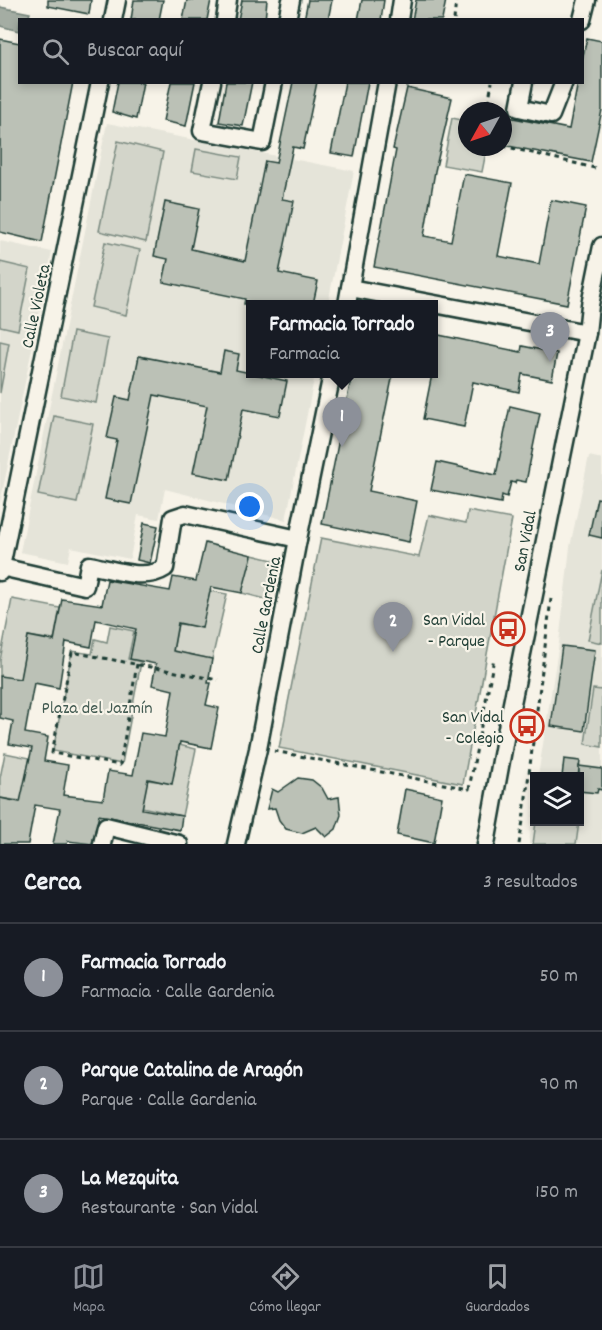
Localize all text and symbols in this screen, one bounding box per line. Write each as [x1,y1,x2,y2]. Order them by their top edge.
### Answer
search box [18,18,584,84]
icon: search [39,35,72,68]
text: Buscar aquí [87,36,182,67]
north arrow [458,102,512,156]
street label: Calle Violeta [16,262,59,351]
popup [246,300,438,378]
text: Farmacia Torrado [269,310,415,341]
pin: 3 [530,312,570,362]
text: Farmacia [269,341,339,369]
pin: 1 [322,398,362,447]
your location [235,492,264,521]
street label: San Vidal [508,508,545,574]
street label: Calle Gardenia [246,554,289,656]
pin: 2 [374,602,412,652]
place label: San Vidal - Parque [423,609,486,655]
bus stop icon: San Vidal - Parque [490,611,526,647]
park label: Plaza del Jazmín [42,697,152,722]
place label: San Vidal - Colegio [442,706,505,752]
bus stop icon: San Vidal - Colegio [509,708,545,744]
map controls [530,772,584,826]
button: layers [530,772,584,826]
text: Cerca [24,865,81,902]
text: 3 resultados [483,869,578,897]
text: Farmacia Torrado [81,948,226,979]
text: 1 [41,963,46,991]
text: 50 m [540,963,578,991]
text: Farmacia · Calle Gardenia [81,979,274,1007]
text: Parque Catalina de Aragón [81,1056,303,1087]
text: 2 [39,1071,48,1099]
text: 90 m [540,1071,578,1099]
text: Parque · Calle Gardenia [81,1087,256,1115]
text: La Mezquita [81,1164,178,1195]
text: 3 [39,1179,48,1207]
text: 150 m [535,1179,578,1207]
text: Restaurante · San Vidal [81,1195,258,1223]
tab: Mapa [72,1260,105,1319]
tab: Cómo llegar [249,1260,321,1319]
tab: Guardados [465,1260,530,1319]

